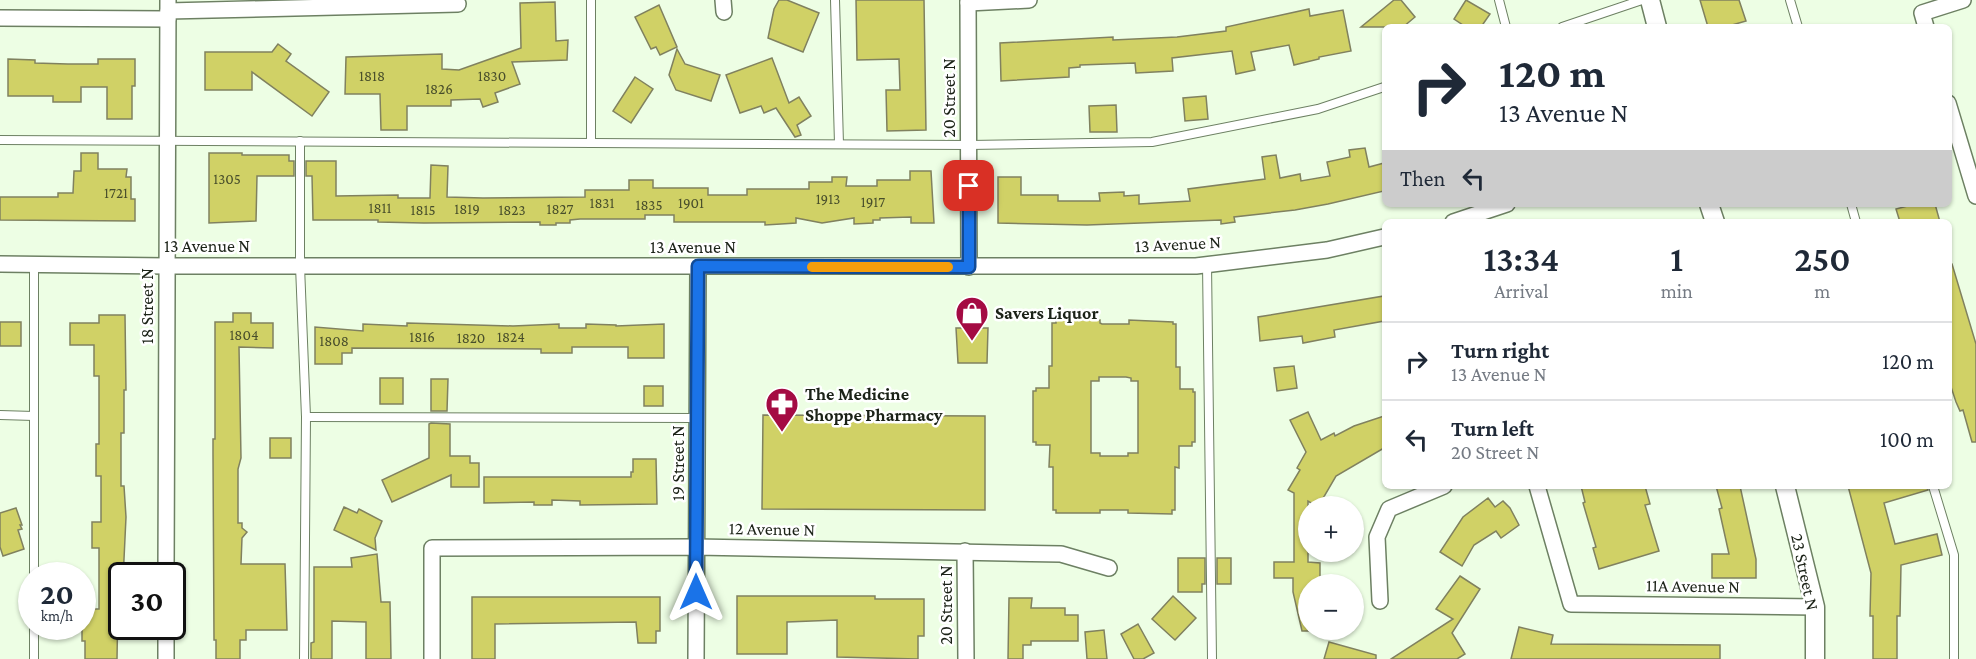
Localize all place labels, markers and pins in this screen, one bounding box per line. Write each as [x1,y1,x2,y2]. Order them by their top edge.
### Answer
pin [943,160,994,211]
shop icon: Savers Liquor [954,295,990,342]
place label: Savers Liquor [995,303,1099,323]
place label: The Medicine Shoppe Pharmacy [805,384,943,425]
pharmacy icon: The Medicine Shoppe Pharmacy [764,386,800,433]

